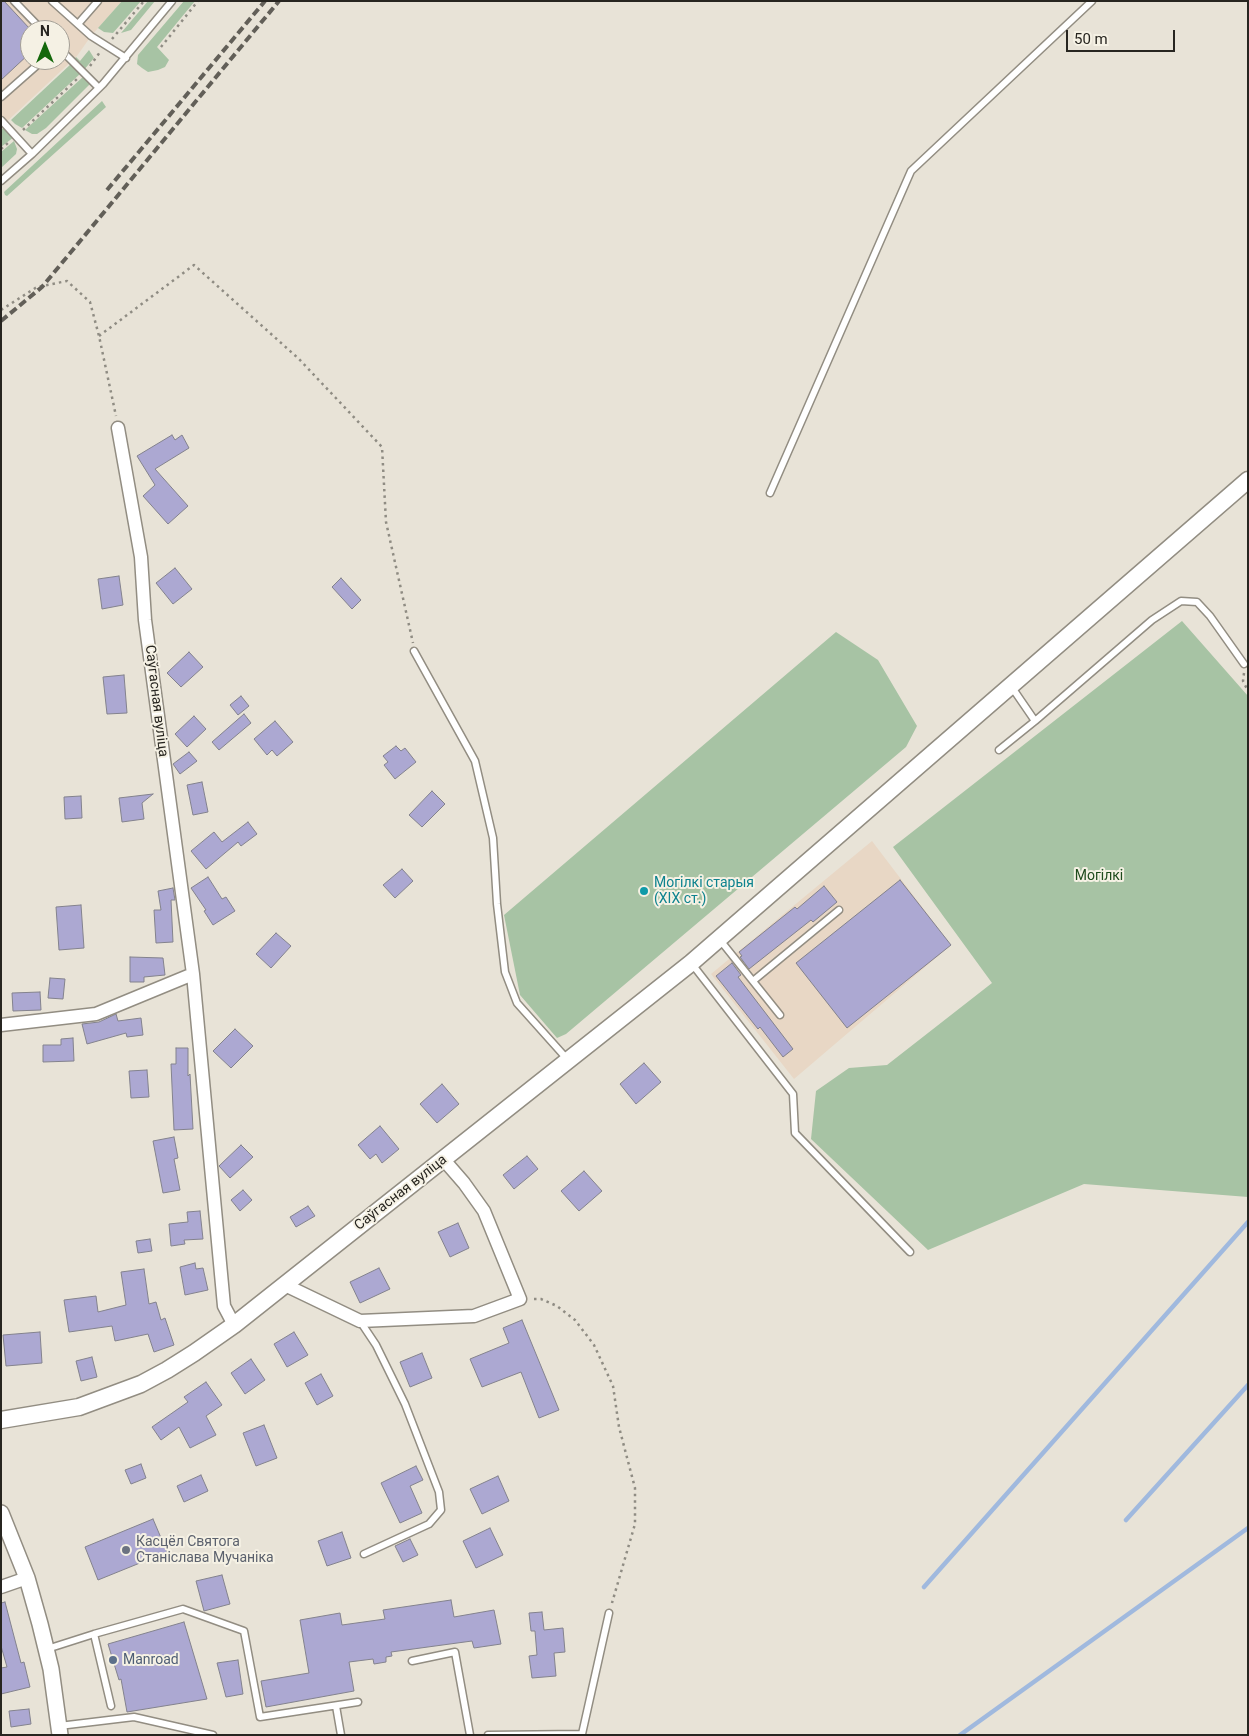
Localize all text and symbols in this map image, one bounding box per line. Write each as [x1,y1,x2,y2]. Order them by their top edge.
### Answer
north arrow [20,20,70,70]
scale bar [1069,20,1178,52]
text: N [40,23,50,39]
text: 50 m [1074,30,1108,48]
street label: Саўгасная вуліца [141,644,171,758]
park label: Могілкі [1075,868,1123,884]
place label: Могілкі старыя (XIX ст.) [654,875,754,908]
marker: Могілкі старыя (XIX ст.) [638,885,650,897]
street label: Саўгасная вуліца [351,1152,451,1234]
place label: Касцёл Святога Станіслава Мучаніка [136,1534,274,1566]
marker: Касцёл Святога Станіслава Мучаніка [120,1544,132,1556]
place label: Manroad [123,1652,179,1668]
marker: Manroad [107,1654,119,1666]

